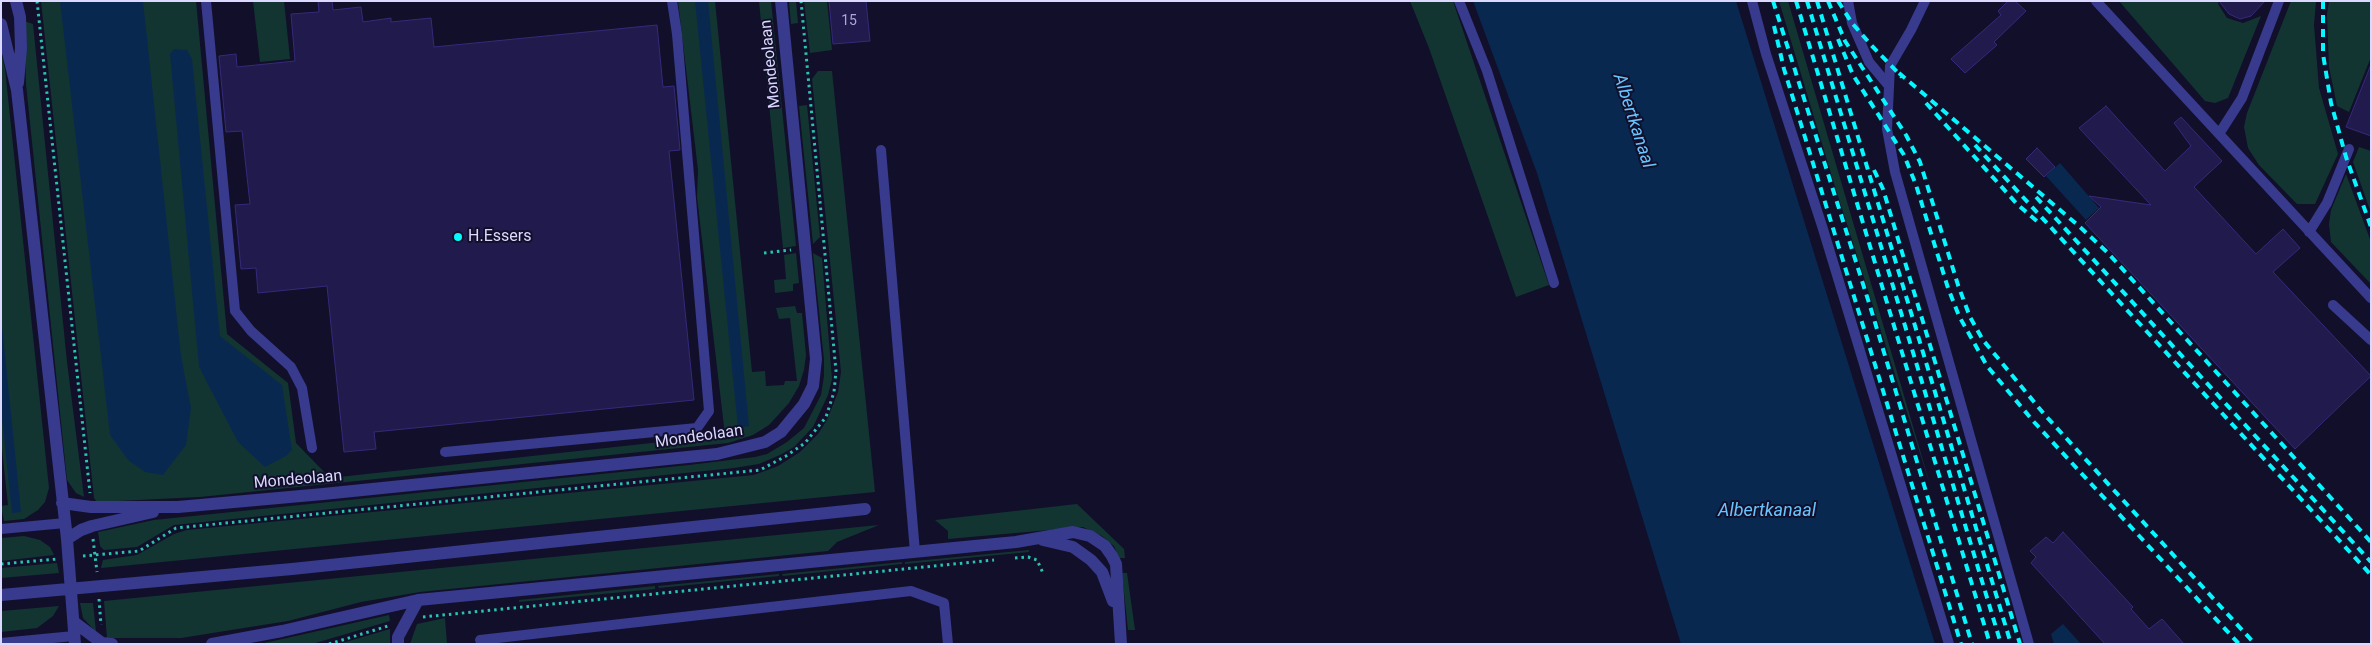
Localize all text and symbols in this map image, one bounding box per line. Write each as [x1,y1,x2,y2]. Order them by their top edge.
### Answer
house number: 15 [841,13,857,29]
street label: Mondeolaan [757,19,785,109]
water label: Albertkanaal [1608,71,1658,171]
place label: H.Essers [468,227,531,247]
marker: H.Essers [452,231,464,243]
street label: Mondeolaan [654,421,744,453]
street label: Mondeolaan [253,467,343,493]
water label: Albertkanaal [1718,500,1816,522]

